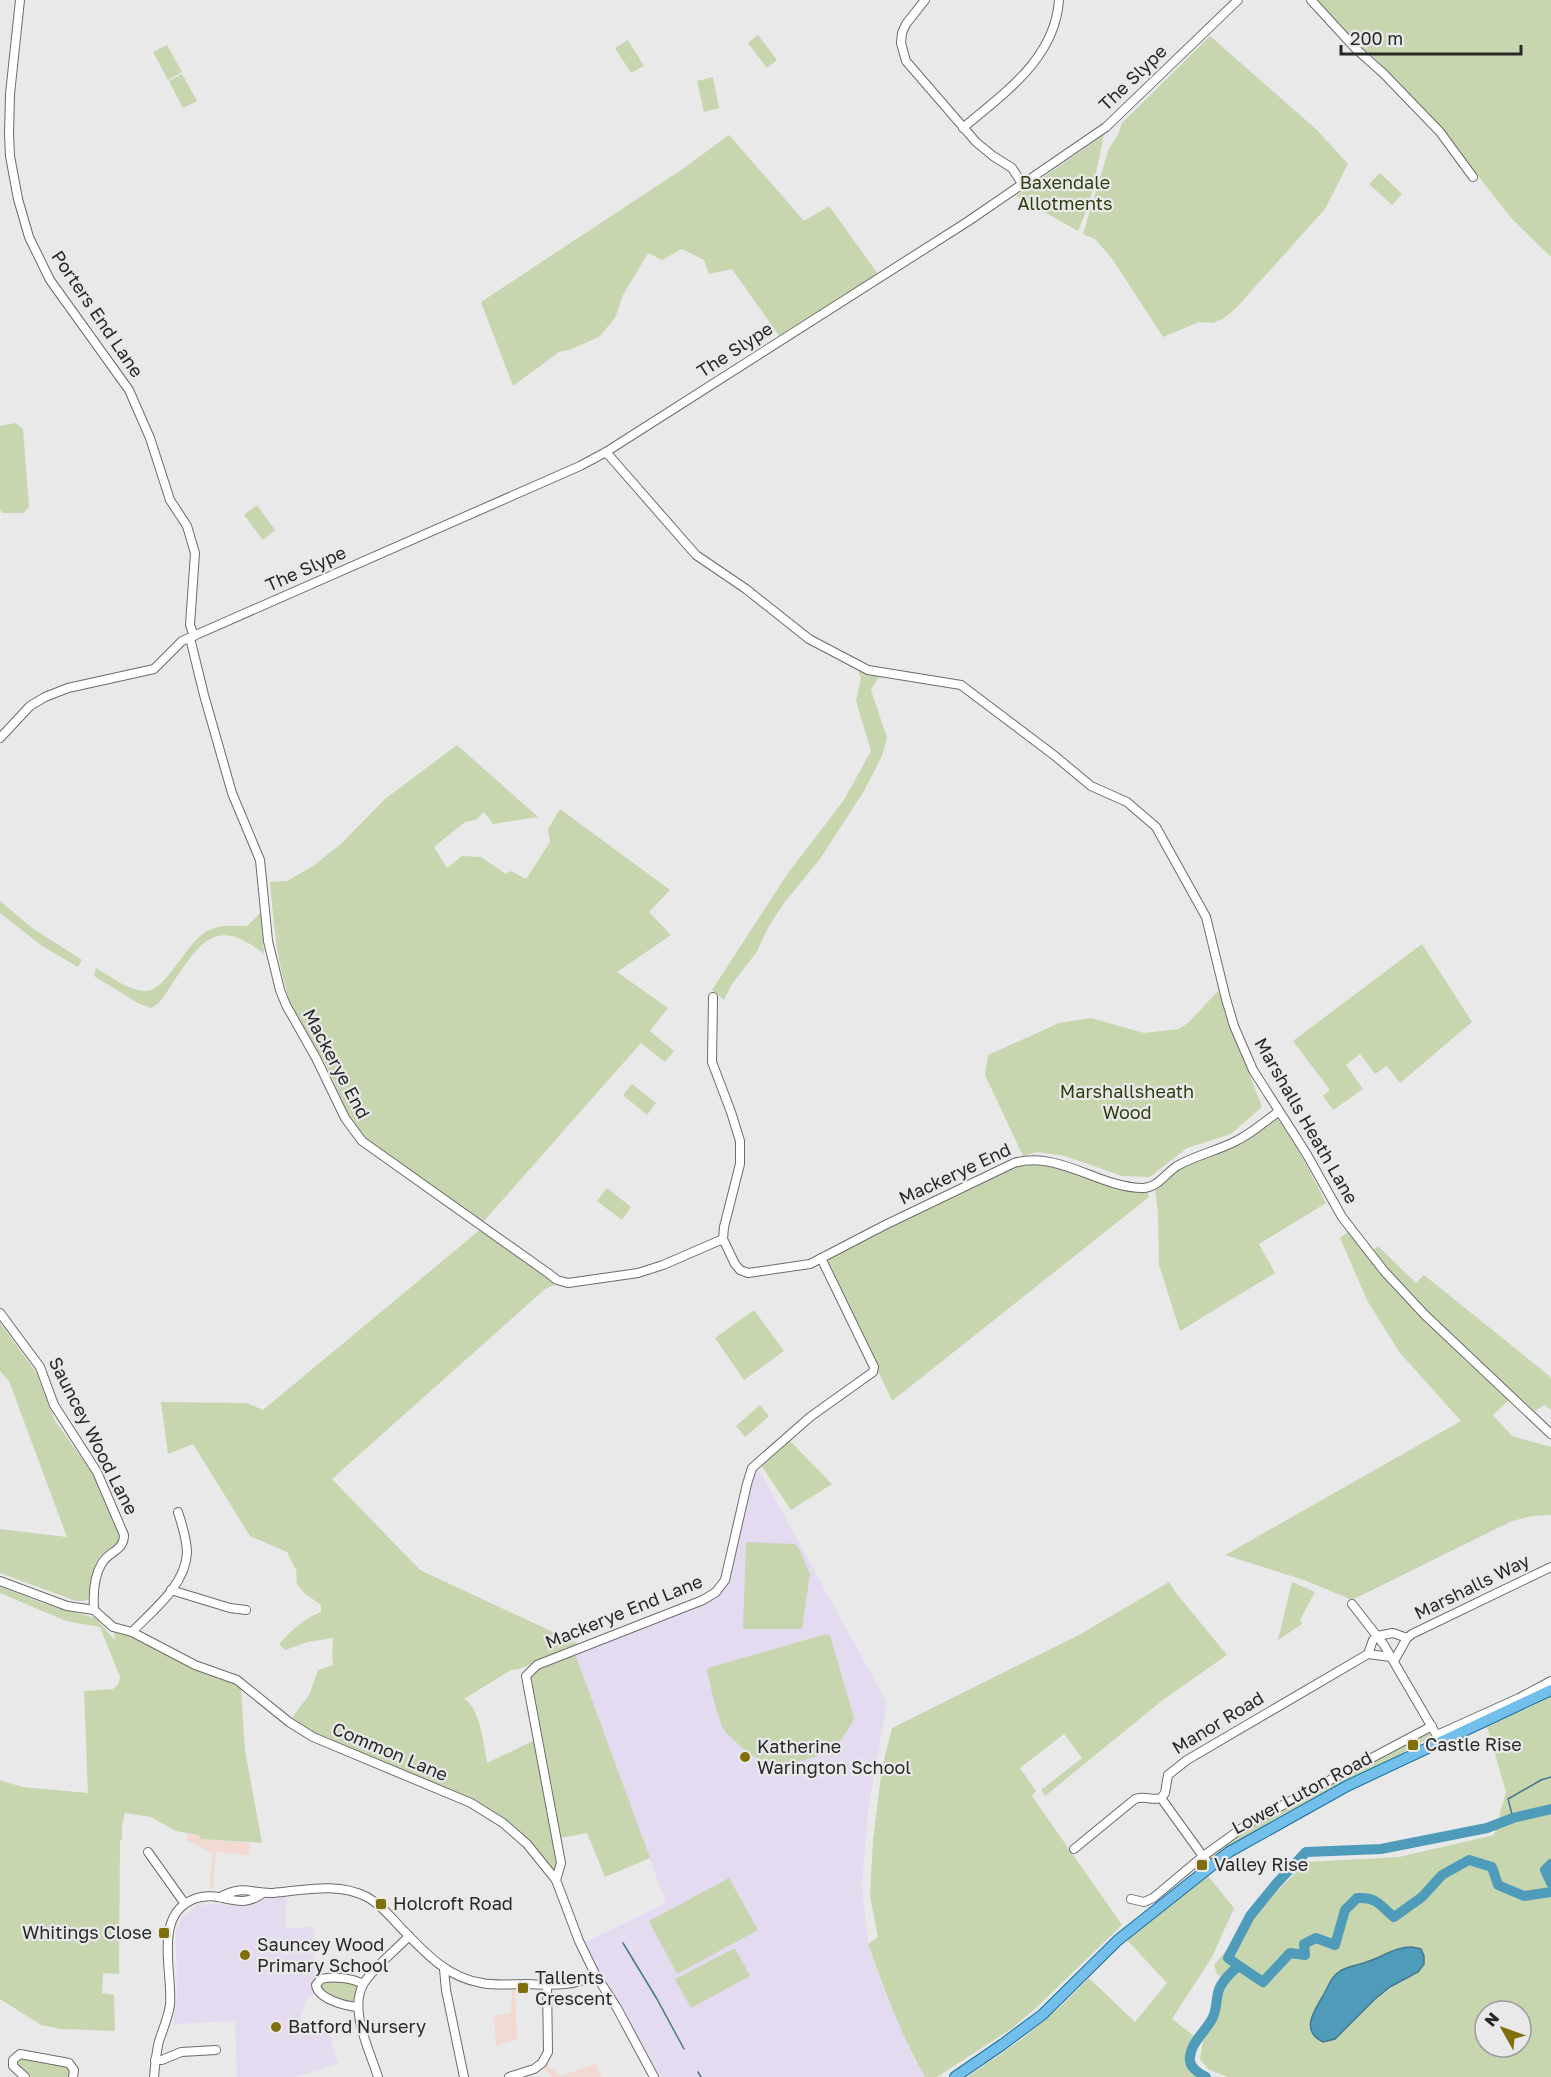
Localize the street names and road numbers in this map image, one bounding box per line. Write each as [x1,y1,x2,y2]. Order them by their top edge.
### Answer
street label: The Slype [1094,40,1171,115]
street label: Porters End Lane [47,246,148,381]
street label: The Slype [693,317,776,382]
street label: The Slype [262,541,349,596]
street label: Mackerye End [299,1005,375,1122]
street label: Marshalls Heath Lane [1250,1034,1363,1207]
street label: Mackerye End [895,1138,1014,1209]
street label: Sauncey Wood Lane [45,1353,143,1518]
street label: Marshalls Way [1410,1549,1533,1623]
street label: Mackerye End Lane [542,1569,705,1653]
street label: Manor Road [1168,1686,1267,1758]
street label: Common Lane [329,1717,451,1785]
street label: Lower Luton Road [1228,1746,1375,1838]

